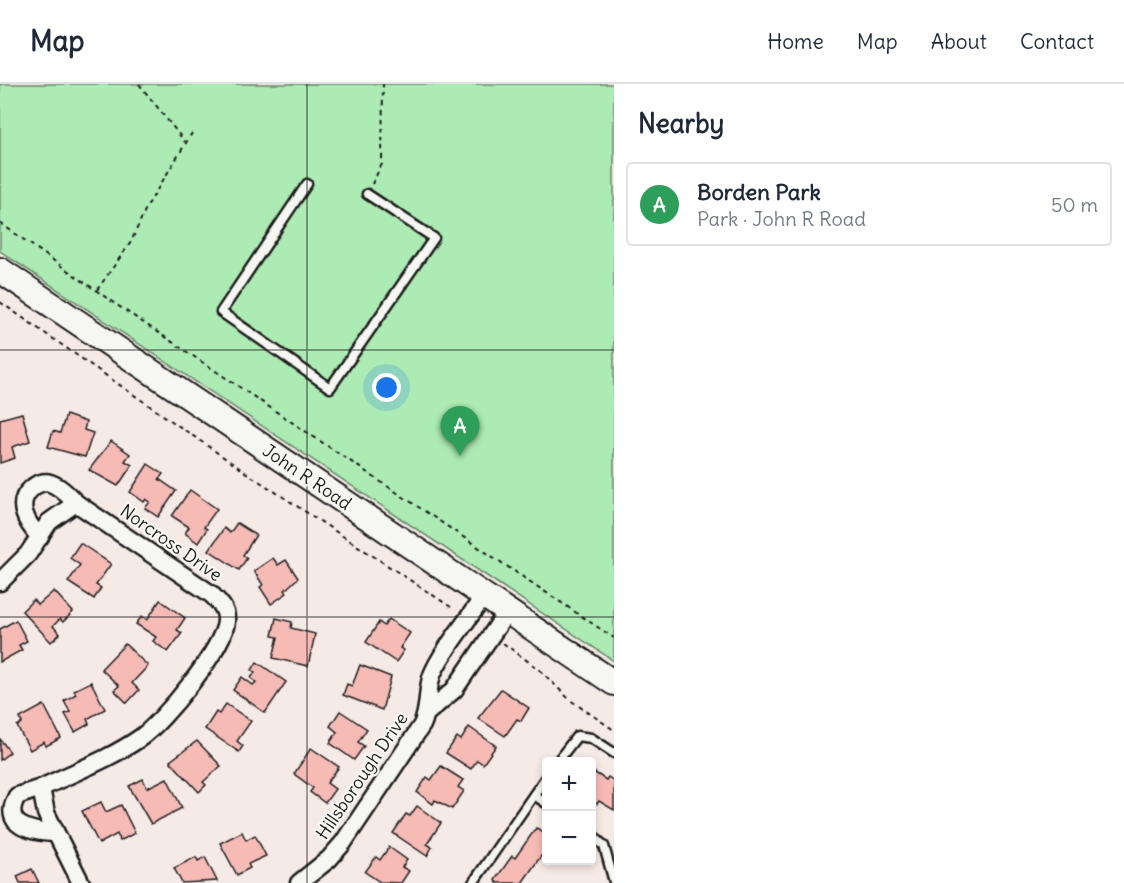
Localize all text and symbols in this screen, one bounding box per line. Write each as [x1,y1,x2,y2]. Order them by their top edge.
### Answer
text: Map [30,23,84,59]
text: Home [767,28,824,55]
text: Map [857,28,898,55]
text: About [931,28,987,55]
text: Contact [1020,28,1094,55]
text: Nearby [638,107,724,140]
text: Borden Park [697,178,821,206]
text: A [653,192,666,217]
text: 50 m [1051,192,1098,217]
text: Park · John R Road [697,206,866,231]
your location [372,373,401,402]
pin: A [440,406,480,456]
street label: John R Road [258,438,356,515]
street label: Norcross Drive [116,499,227,586]
street label: Hillsborough Drive [311,708,413,844]
map controls [542,757,596,865]
button: + [542,757,596,811]
button: − [542,811,596,865]

